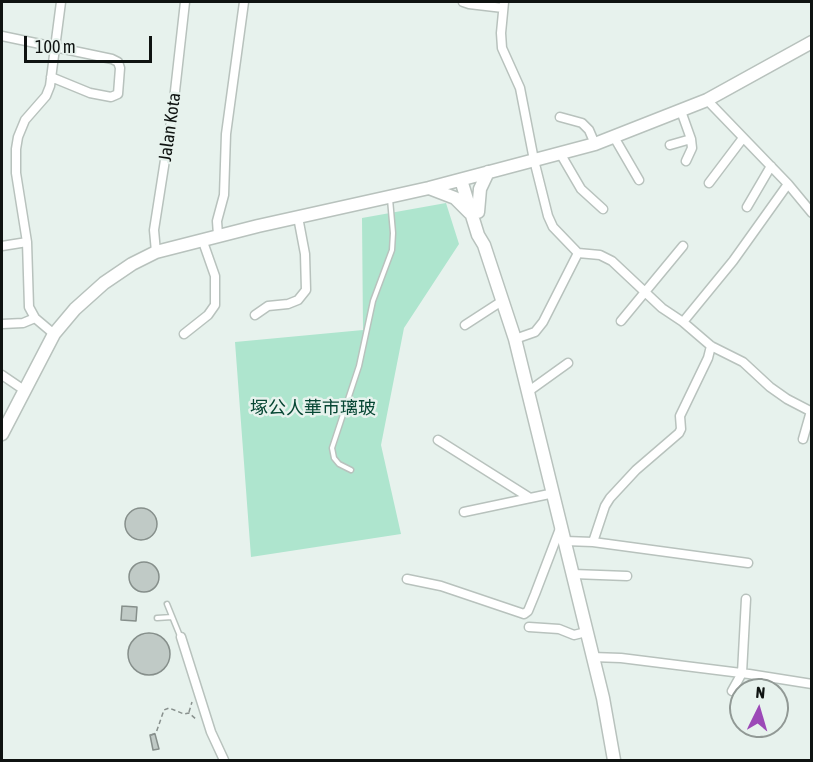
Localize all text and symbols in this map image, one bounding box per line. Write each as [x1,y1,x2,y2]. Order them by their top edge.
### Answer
scale bar [27,24,154,62]
text: 100 m [35,36,76,57]
street label: Jalan Kota [155,91,185,163]
park label: 塚公人華市璃玻 [250,397,376,419]
north arrow [729,678,789,738]
text: N [755,683,766,701]

